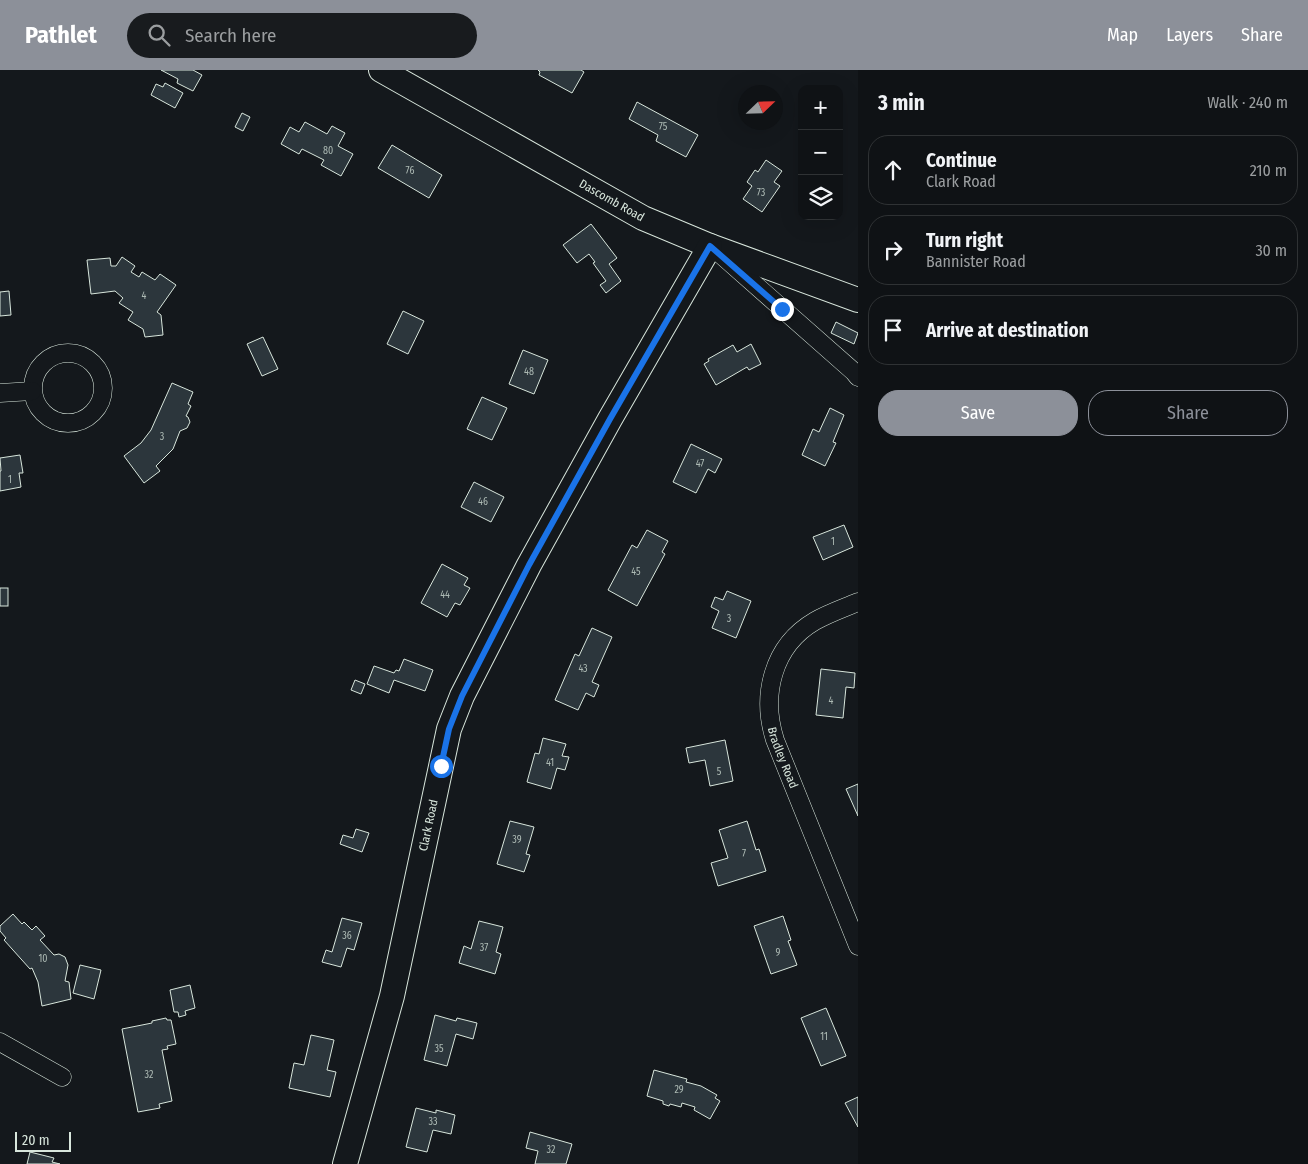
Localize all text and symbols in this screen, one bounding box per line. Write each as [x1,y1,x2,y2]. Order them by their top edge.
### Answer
search box [127,13,477,58]
text: Pathlet [25,21,97,49]
icon: search [145,21,173,49]
text: Search here [185,24,276,47]
text: Map [1107,24,1138,46]
text: Layers [1166,24,1213,46]
text: Share [1241,24,1283,46]
north arrow [738,85,783,130]
map controls [798,85,843,220]
button: + [798,85,843,130]
text: 3 min [878,90,925,116]
text: Walk · 240 m [1207,93,1288,112]
house number: 75 [659,121,668,133]
button: − [798,130,843,175]
house number: 80 [323,145,333,157]
text: Continue [926,149,997,172]
icon: ahead [879,156,907,184]
text: 210 m [1250,161,1287,180]
house number: 76 [406,165,414,177]
text: Clark Road [926,172,996,191]
button: layers [798,175,843,220]
street label: Dascomb Road [577,176,647,224]
house number: 73 [757,187,766,199]
text: Turn right [926,229,1003,252]
icon: right [879,236,907,264]
text: 30 m [1255,241,1287,260]
text: Bannister Road [926,252,1026,271]
house number: 4 [142,290,147,302]
route end [771,298,794,321]
icon: arrive [879,316,907,344]
text: Arrive at destination [926,319,1089,342]
house number: 48 [524,366,534,378]
button: Save [878,390,1078,436]
button: Share [1088,390,1288,436]
house number: 3 [160,431,165,443]
house number: 47 [696,458,704,470]
house number: 1 [8,474,12,486]
house number: 46 [478,496,488,508]
house number: 1 [831,536,835,548]
house number: 45 [631,566,641,578]
house number: 44 [440,589,450,601]
house number: 3 [727,613,732,625]
house number: 43 [578,663,588,675]
house number: 4 [829,695,834,707]
street label: Bradley Road [765,726,801,790]
route start [430,755,453,778]
house number: 41 [546,757,554,769]
house number: 5 [717,766,722,778]
street label: Clark Road [416,798,441,852]
house number: 39 [512,834,522,846]
house number: 7 [742,848,746,860]
house number: 36 [342,930,352,942]
house number: 37 [480,942,488,954]
house number: 9 [776,947,781,959]
house number: 10 [38,953,48,965]
house number: 11 [820,1031,828,1043]
house number: 35 [434,1043,444,1055]
house number: 32 [145,1069,154,1081]
house number: 29 [674,1084,684,1096]
house number: 33 [428,1116,438,1128]
scale bar [15,1129,71,1152]
text: 20 m [22,1132,50,1149]
house number: 32 [547,1144,556,1156]

